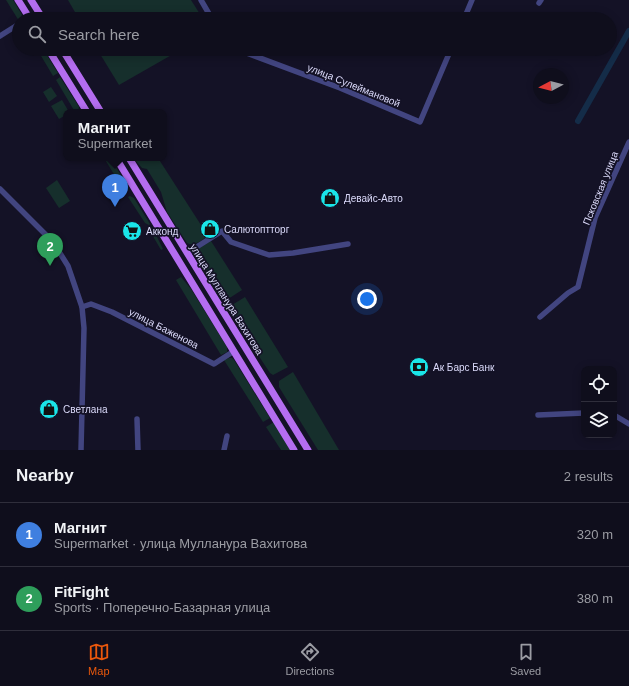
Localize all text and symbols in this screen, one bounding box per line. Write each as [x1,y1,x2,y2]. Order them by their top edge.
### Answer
search box [12,12,617,56]
icon: search [26,23,48,45]
text: Search here [58,26,140,43]
street label: улица Сулеймановой [306,62,402,109]
north arrow [533,68,569,104]
popup [63,109,167,161]
text: Магнит [78,119,131,136]
text: Supermarket [78,136,152,151]
street label: Псковская улица [581,149,620,227]
pin: 1 [102,174,128,207]
shop icon: Девайс-Авто [319,187,341,209]
place label: Девайс-Авто [344,193,403,204]
shop icon: Салютоптторг [199,218,221,240]
supermarket icon: Акконд [121,220,143,242]
place label: Салютоптторг [224,224,290,235]
place label: Акконд [146,226,179,237]
pin: 2 [37,233,63,266]
street label: улица Мулланура Вахитова [188,242,266,357]
your location [357,289,377,309]
street label: улица Баженова [127,306,201,351]
bank icon: Ак Барс Банк [408,356,430,378]
place label: Ак Барс Банк [433,362,495,373]
map controls [581,366,617,438]
button: locate [581,366,617,402]
shop icon: Светлана [38,398,60,420]
button: layers [581,402,617,438]
place label: Светлана [63,404,108,415]
text: Nearby [16,466,74,485]
text: 2 results [564,469,613,484]
text: Магнит [54,519,107,536]
text: 1 [25,527,33,542]
text: 320 m [577,527,613,542]
text: Supermarket · улица Мулланура Вахитова [54,536,307,551]
text: FitFight [54,583,109,600]
text: 2 [25,591,33,606]
text: 380 m [577,591,613,606]
text: Sports · Поперечно-Базарная улица [54,600,270,615]
tab: Map [88,641,110,677]
tab: Directions [285,641,334,677]
tab: Saved [510,641,541,677]

